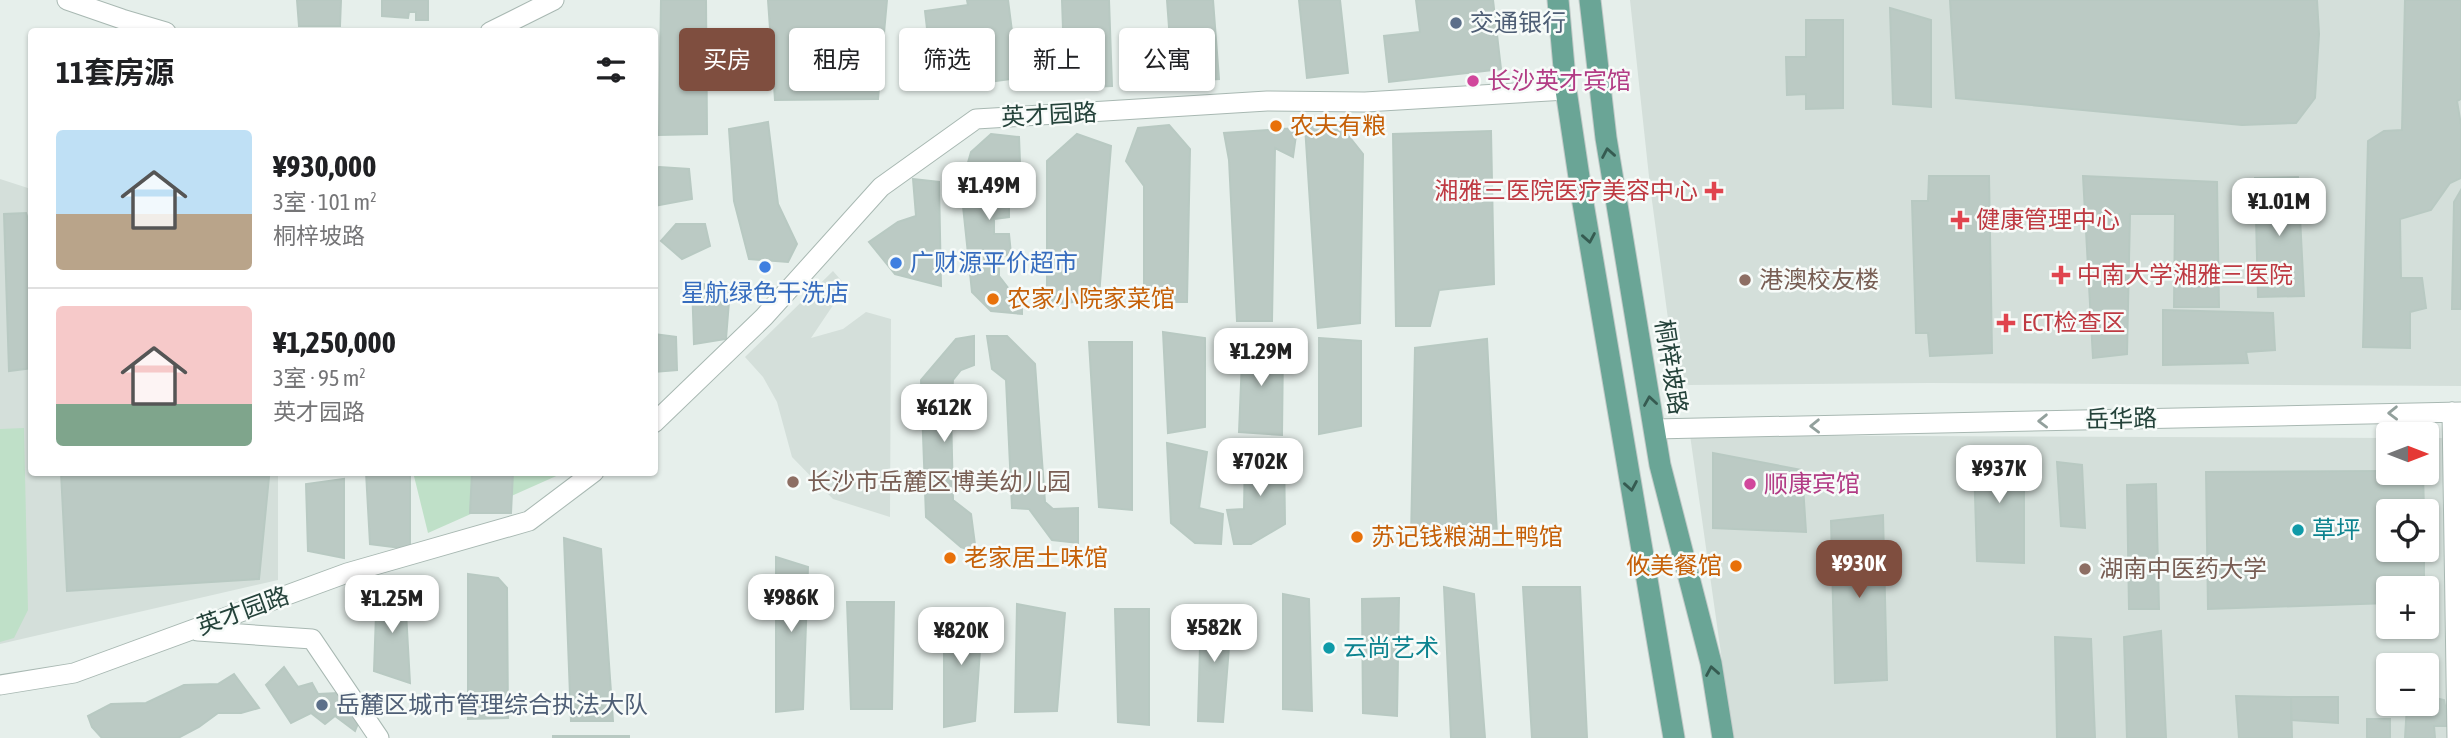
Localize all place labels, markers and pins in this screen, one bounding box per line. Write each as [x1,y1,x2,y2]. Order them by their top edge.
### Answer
place label: 交通银行 [1470,9,1566,36]
marker: 交通银行 [1448,15,1464,31]
place label: 长沙英才宾馆 [1487,67,1631,94]
marker: 长沙英才宾馆 [1465,73,1481,89]
place label: 农夫有粮 [1290,112,1386,139]
marker: 农夫有粮 [1268,118,1284,134]
pin: ¥1.49M [932,162,1046,222]
place label: 湘雅三医院医疗美容中心 [1434,177,1698,204]
pin: ¥1.01M [2222,178,2336,238]
marker: 湘雅三医院医疗美容中心 [1704,181,1724,201]
place label: 健康管理中心 [1976,206,2120,233]
marker: 健康管理中心 [1950,210,1970,230]
place label: 广财源平价超市 [910,249,1078,276]
marker: 广财源平价超市 [888,255,904,271]
marker: 星航绿色干洗店 [757,259,773,275]
place label: 中南大学湘雅三医院 [2077,261,2293,288]
marker: 中南大学湘雅三医院 [2051,265,2071,285]
place label: 港澳校友楼 [1759,266,1879,293]
marker: 港澳校友楼 [1737,272,1753,288]
place label: 星航绿色干洗店 [681,279,849,306]
place label: 农家小院家菜馆 [1007,285,1175,312]
marker: 农家小院家菜馆 [985,291,1001,307]
place label: ECT检查区 [2022,309,2126,336]
marker: ECT检查区 [1996,313,2016,333]
pin: ¥1.29M [1204,328,1318,388]
pin: ¥612K [895,384,993,444]
pin: ¥702K [1211,438,1309,498]
pin: ¥937K [1950,446,2048,505]
place label: 长沙市岳麓区博美幼儿园 [807,468,1071,495]
place label: 顺康宾馆 [1764,470,1860,497]
marker: 长沙市岳麓区博美幼儿园 [785,474,801,490]
marker: 顺康宾馆 [1742,476,1758,492]
place label: 草坪 [2312,516,2360,543]
marker: 草坪 [2290,522,2306,538]
place label: 苏记钱粮湖土鸭馆 [1371,523,1563,550]
marker: 苏记钱粮湖土鸭馆 [1349,529,1365,545]
pin: ¥930K [1810,540,1908,600]
place label: 老家居土味馆 [964,544,1108,571]
marker: 老家居土味馆 [942,550,958,566]
place label: 攸美餐馆 [1626,552,1722,579]
place label: 湖南中医药大学 [2099,555,2267,582]
marker: 攸美餐馆 [1728,558,1744,574]
marker: 湖南中医药大学 [2077,561,2093,577]
pin: ¥986K [742,574,840,634]
pin: ¥1.25M [335,576,449,635]
pin: ¥582K [1165,604,1263,664]
pin: ¥820K [912,608,1010,667]
place label: 云尚艺术 [1343,634,1439,661]
marker: 云尚艺术 [1321,640,1337,656]
place label: 岳麓区城市管理综合执法大队 [336,691,648,718]
marker: 岳麓区城市管理综合执法大队 [314,697,330,713]

